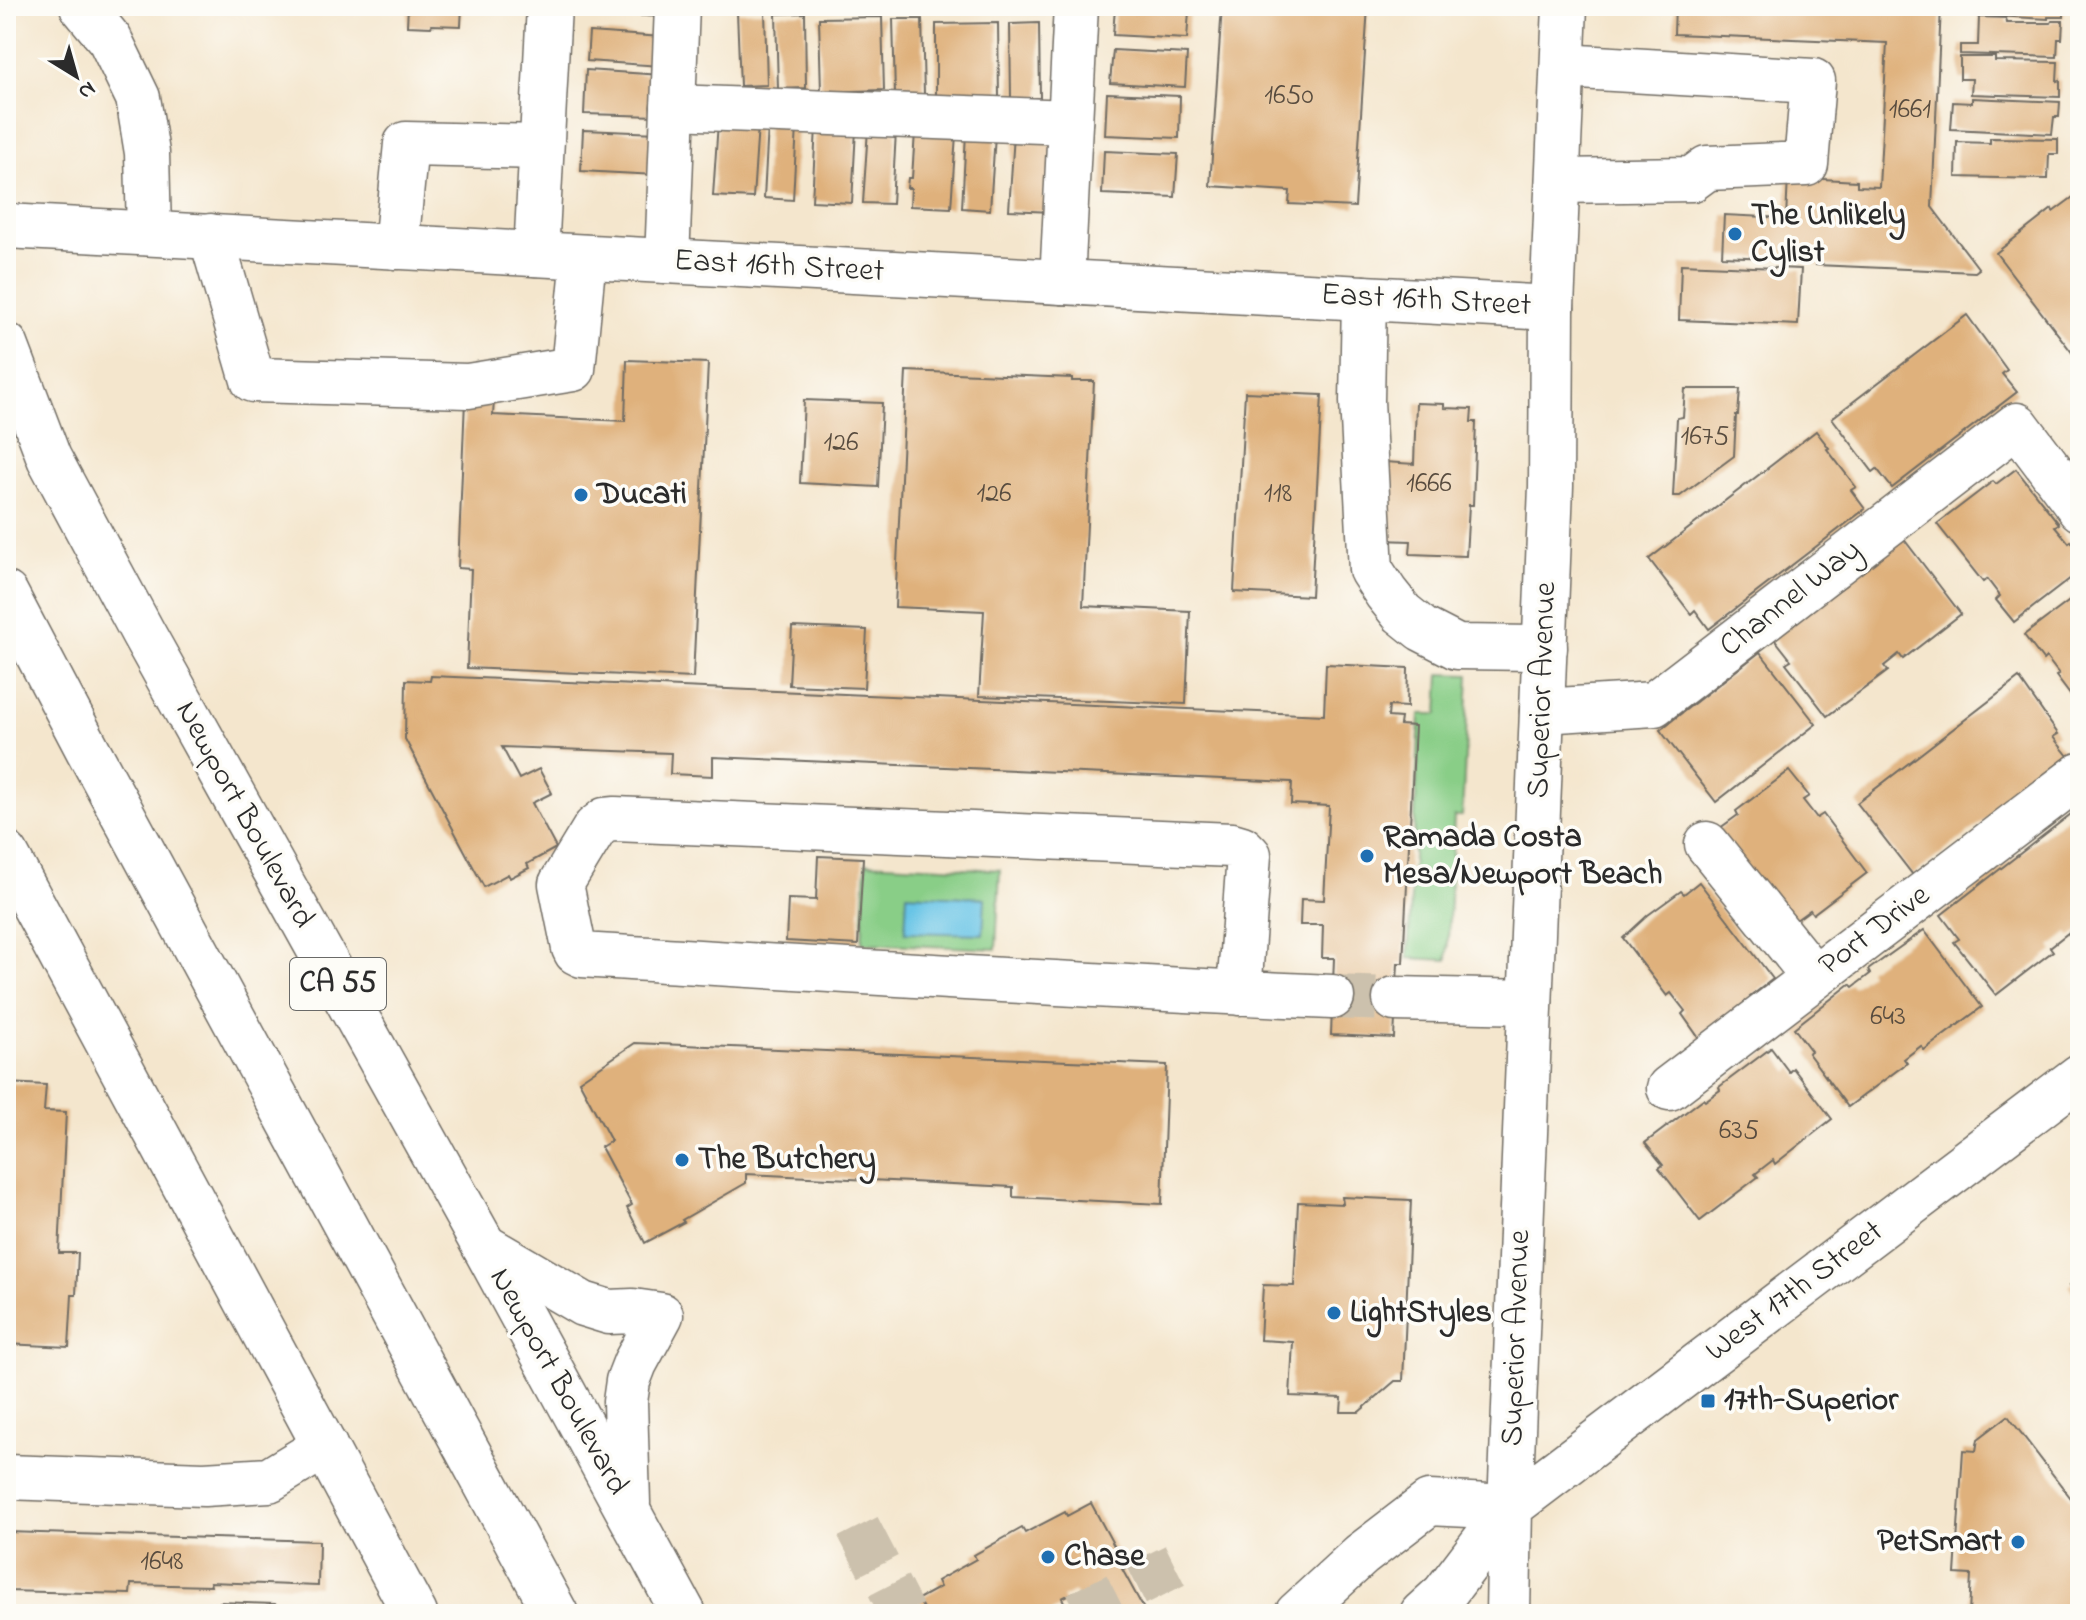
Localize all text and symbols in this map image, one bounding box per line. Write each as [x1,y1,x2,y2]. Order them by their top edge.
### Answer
north arrow [36,36,116,116]
text: N [71,72,102,107]
house number: 1650 [1264,76,1314,117]
house number: 1661 [1889,90,1931,131]
place label: The Unlikely Cylist [1751,193,1906,278]
marker: The Unlikely Cylist [1726,225,1744,243]
street label: East 16th Street [673,238,886,296]
street label: East 16th Street [1320,272,1533,330]
house number: 1675 [1681,417,1729,458]
house number: 126 [823,423,859,464]
house number: 1666 [1406,464,1452,505]
place label: Ducati [595,472,687,519]
house number: 126 [976,474,1012,515]
house number: 118 [1264,474,1292,515]
marker: Ducati [572,486,590,504]
street label: Channel Way [1710,528,1872,670]
street label: Superior Avenue [1516,580,1570,799]
street label: Newport Boulevard [162,693,326,937]
place label: Ramada Costa Mesa/Newport Beach [1383,815,1662,899]
marker: Ramada Costa Mesa/Newport Beach [1358,847,1376,865]
street label: Port Drive [1809,873,1941,989]
road number: CA 55 [290,958,386,1010]
house number: 643 [1870,997,1906,1038]
house number: 635 [1719,1111,1759,1152]
place label: The Butchery [698,1137,876,1185]
marker: The Butchery [673,1151,691,1169]
street label: West 17th Street [1696,1209,1894,1375]
street label: Superior Avenue [1490,1228,1544,1447]
street label: Newport Boulevard [476,1260,640,1504]
place label: LightStyles [1350,1290,1492,1338]
marker: LightStyles [1325,1304,1343,1322]
place label: 17th-Superior [1724,1378,1899,1425]
marker: 17th-Superior [1699,1392,1717,1410]
place label: PetSmart [1877,1519,2002,1566]
marker: PetSmart [2009,1533,2027,1551]
place label: Chase [1064,1534,1146,1581]
house number: 1648 [140,1542,184,1583]
marker: Chase [1039,1548,1057,1566]

